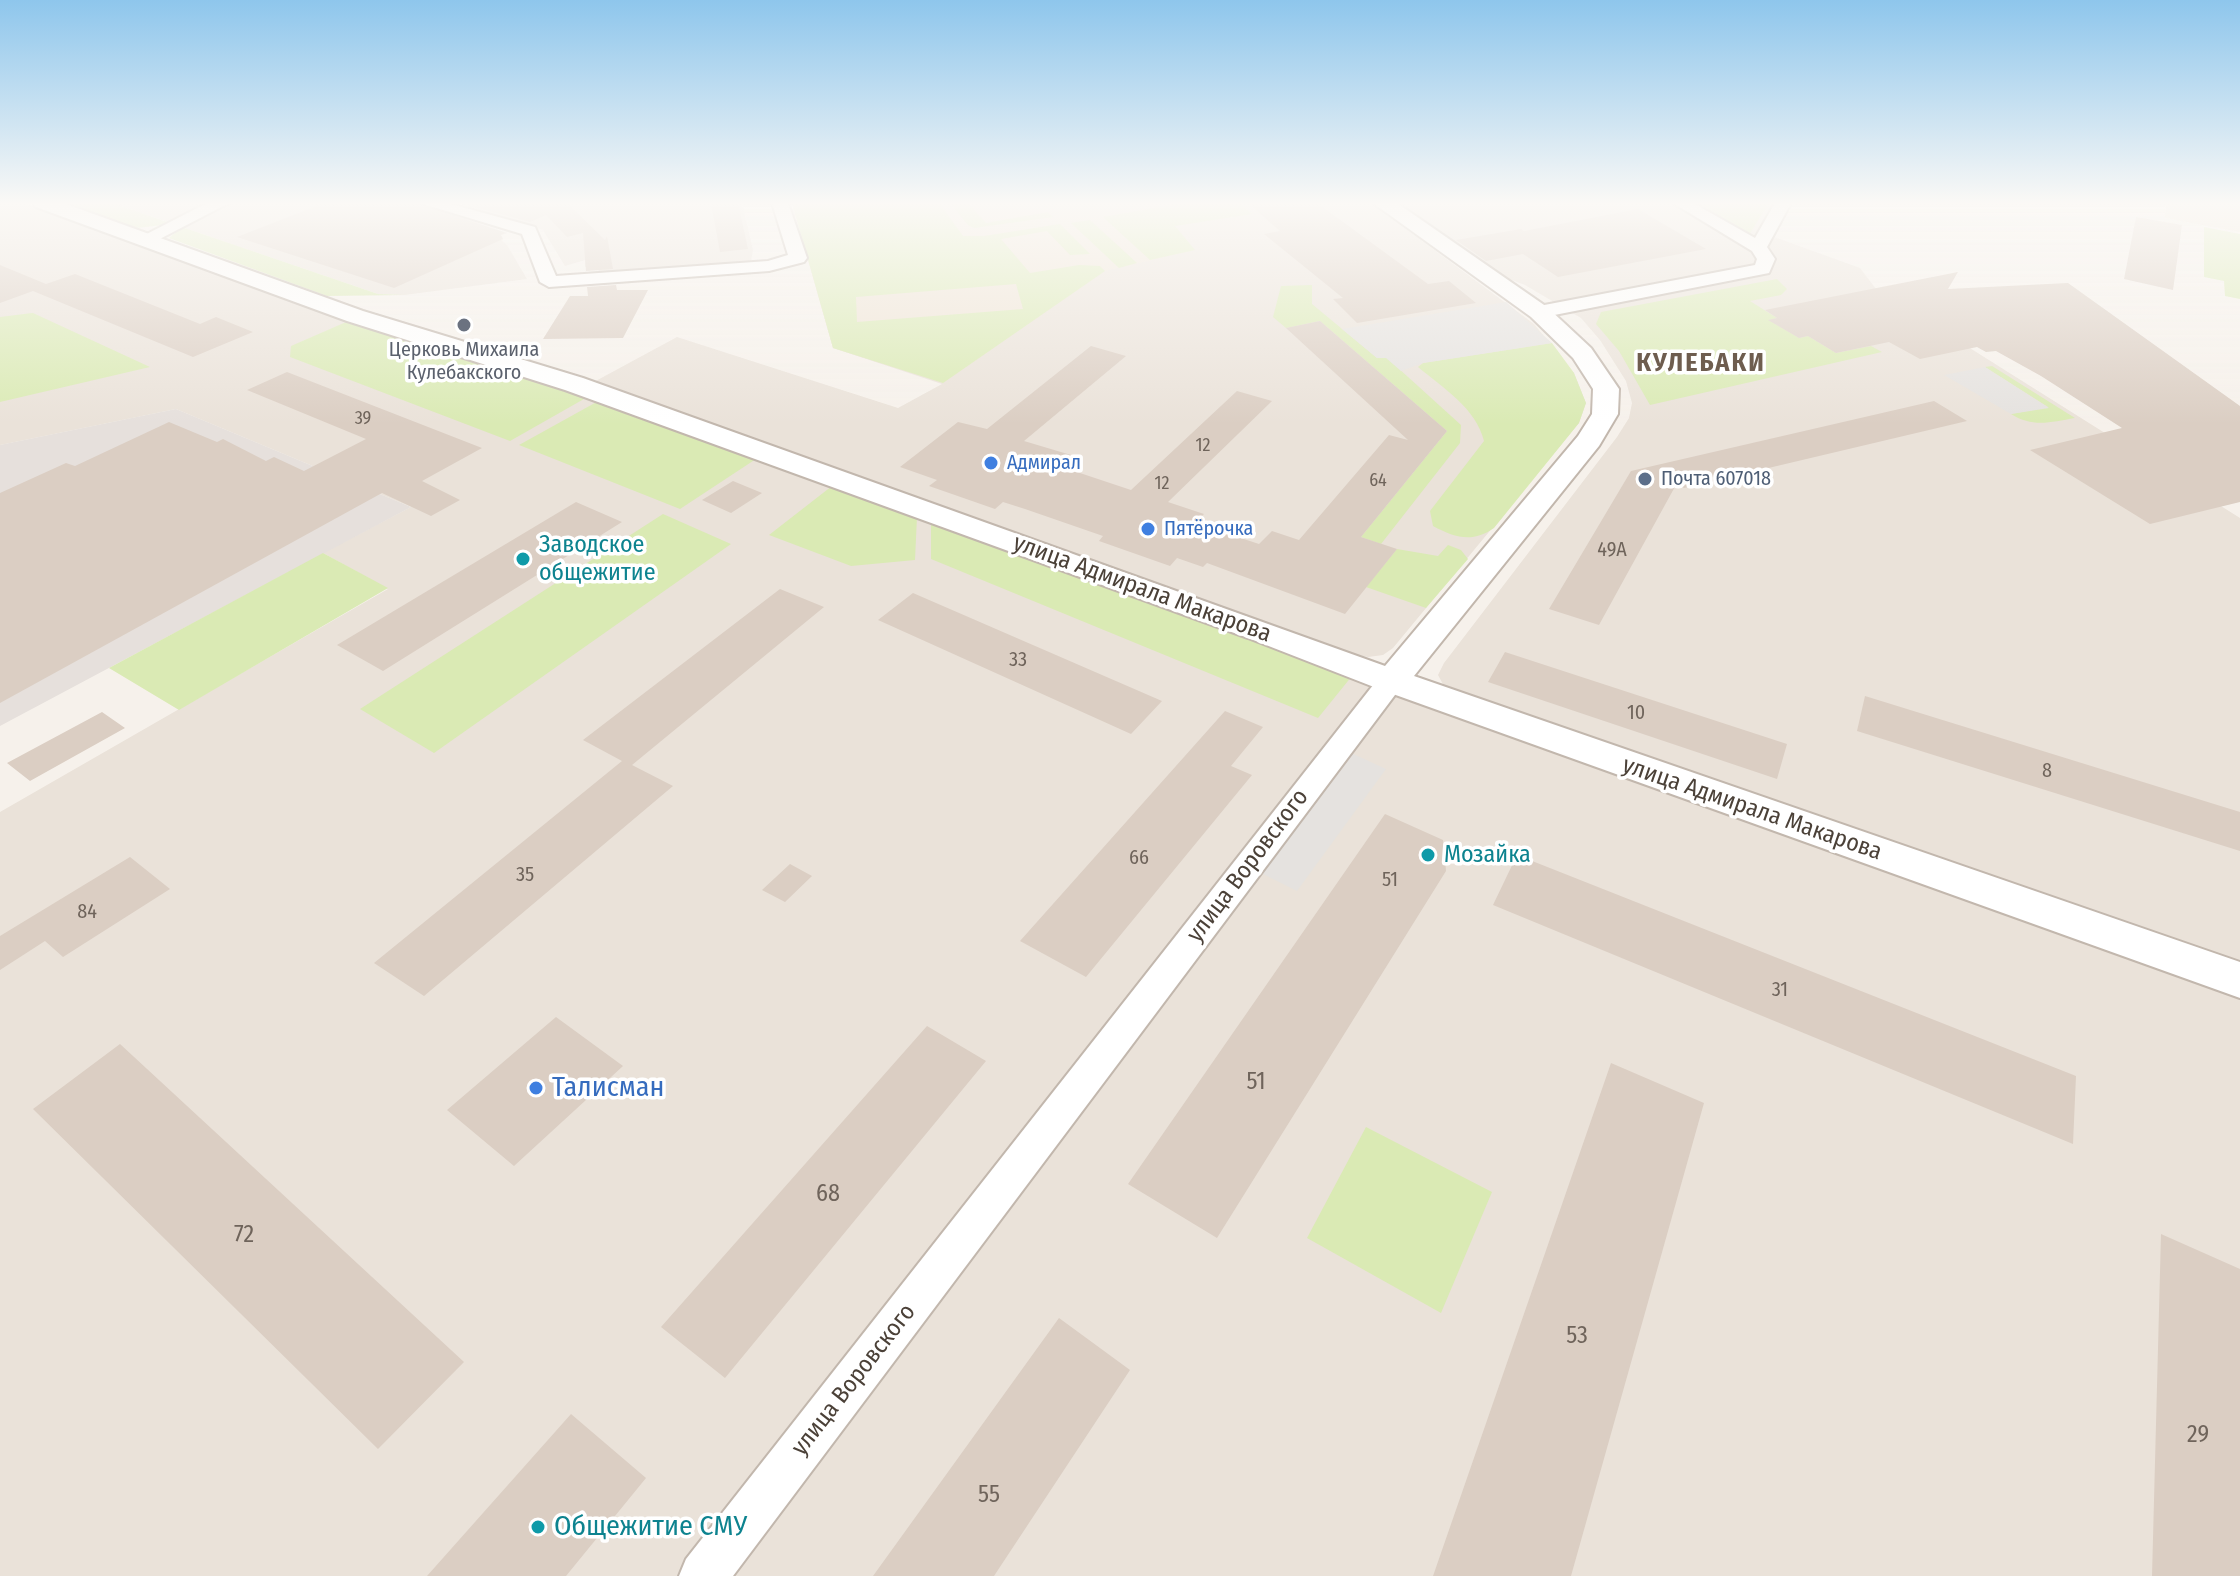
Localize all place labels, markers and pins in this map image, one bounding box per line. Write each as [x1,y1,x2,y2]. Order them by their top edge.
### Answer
marker: Церковь Михаила Кулебакского [455,316,473,334]
place label: Церковь Михаила Кулебакского [389,338,539,385]
place label: Адмирал [1007,451,1081,475]
marker: Адмирал [982,454,1000,472]
place label: Почта 607018 [1661,467,1771,491]
marker: Почта 607018 [1636,470,1654,488]
place label: Пятёрочка [1164,517,1253,541]
marker: Пятёрочка [1139,520,1157,538]
place label: Заводское общежитие [539,531,655,587]
marker: Заводское общежитие [514,550,532,568]
place label: Мозайка [1444,841,1531,869]
marker: Мозайка [1419,846,1437,864]
place label: Талисман [552,1071,664,1105]
marker: Талисман [527,1079,545,1097]
place label: Общежитие СМУ [554,1510,747,1544]
marker: Общежитие СМУ [529,1518,547,1536]

